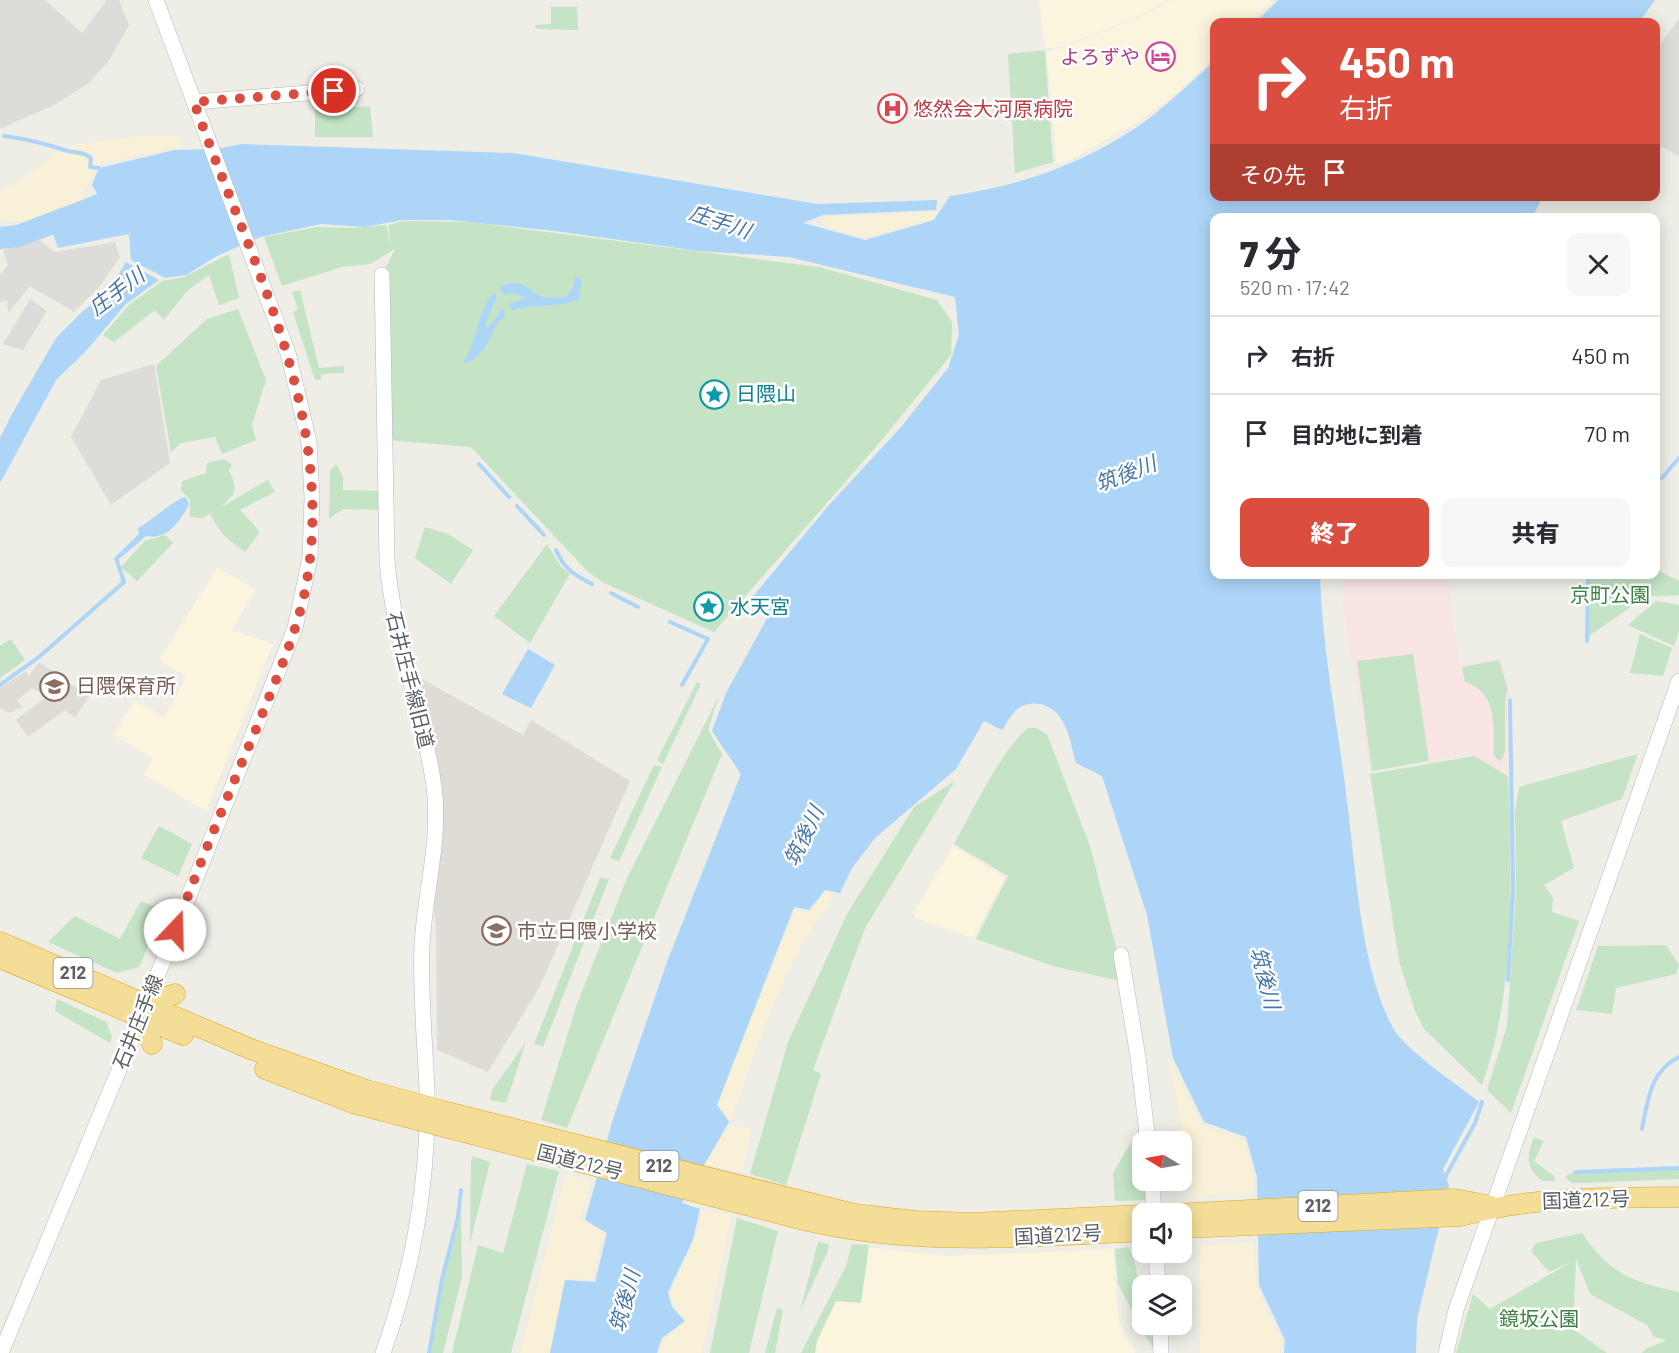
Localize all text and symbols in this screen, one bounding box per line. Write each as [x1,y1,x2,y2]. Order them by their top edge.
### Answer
text: 450 m [1339,36,1454,86]
hotel icon: よろずや [1145,41,1177,73]
icon: right [1240,42,1318,120]
place label: よろずや [1060,44,1140,68]
pin [308,65,359,116]
icon: arrive [317,74,350,107]
text: 右折 [1339,91,1393,123]
hospital icon: 悠然会大河原病院 [876,93,908,125]
place label: 悠然会大河原病院 [913,96,1073,120]
icon: arrive [1318,156,1351,189]
text: その先 [1240,161,1306,187]
water label: 庄手川 [687,199,756,243]
text: 7 分 [1240,231,1301,274]
button: close [1567,233,1630,296]
water label: 庄手川 [83,261,150,320]
text: 520 m · 17:42 [1240,275,1350,299]
icon: right [1240,339,1273,372]
text: 450 m [1572,342,1630,368]
text: 右折 [1291,343,1335,369]
place icon: 日隈山 [699,378,731,410]
place label: 日隈山 [736,381,796,405]
icon: arrive [1240,417,1273,450]
text: 70 m [1585,420,1630,446]
text: 目的地に到着 [1291,421,1423,447]
water label: 筑後川 [1092,449,1161,496]
button: 終了 [1240,498,1429,567]
button: 共有 [1441,498,1630,567]
park label: 京町公園 [1570,582,1650,606]
place icon: 水天宮 [693,591,725,623]
place label: 水天宮 [730,594,790,618]
street label: 石井庄手線旧道 [382,609,440,751]
school or university icon: 日隈保育所 [39,670,71,702]
place label: 日隈保育所 [76,673,176,697]
water label: 筑後川 [778,800,829,869]
position arrow [143,898,207,962]
school or university icon: 市立日隈小学校 [480,915,512,947]
place label: 市立日隈小学校 [517,918,657,942]
water label: 筑後川 [1247,944,1287,1013]
road number: 212 [54,958,92,988]
street label: 石井庄手線 [107,971,167,1072]
north arrow [1132,1131,1192,1191]
map controls [1132,1131,1192,1335]
street label: 国道212号 [535,1139,626,1183]
road number: 212 [640,1151,678,1181]
street label: 国道212号 [1541,1185,1630,1213]
road number: 212 [1298,1191,1338,1221]
button: sound [1132,1203,1192,1263]
street label: 国道212号 [1013,1220,1103,1248]
water label: 筑後川 [603,1265,644,1334]
button: layers [1132,1275,1192,1335]
park label: 鏡坂公園 [1499,1306,1579,1330]

